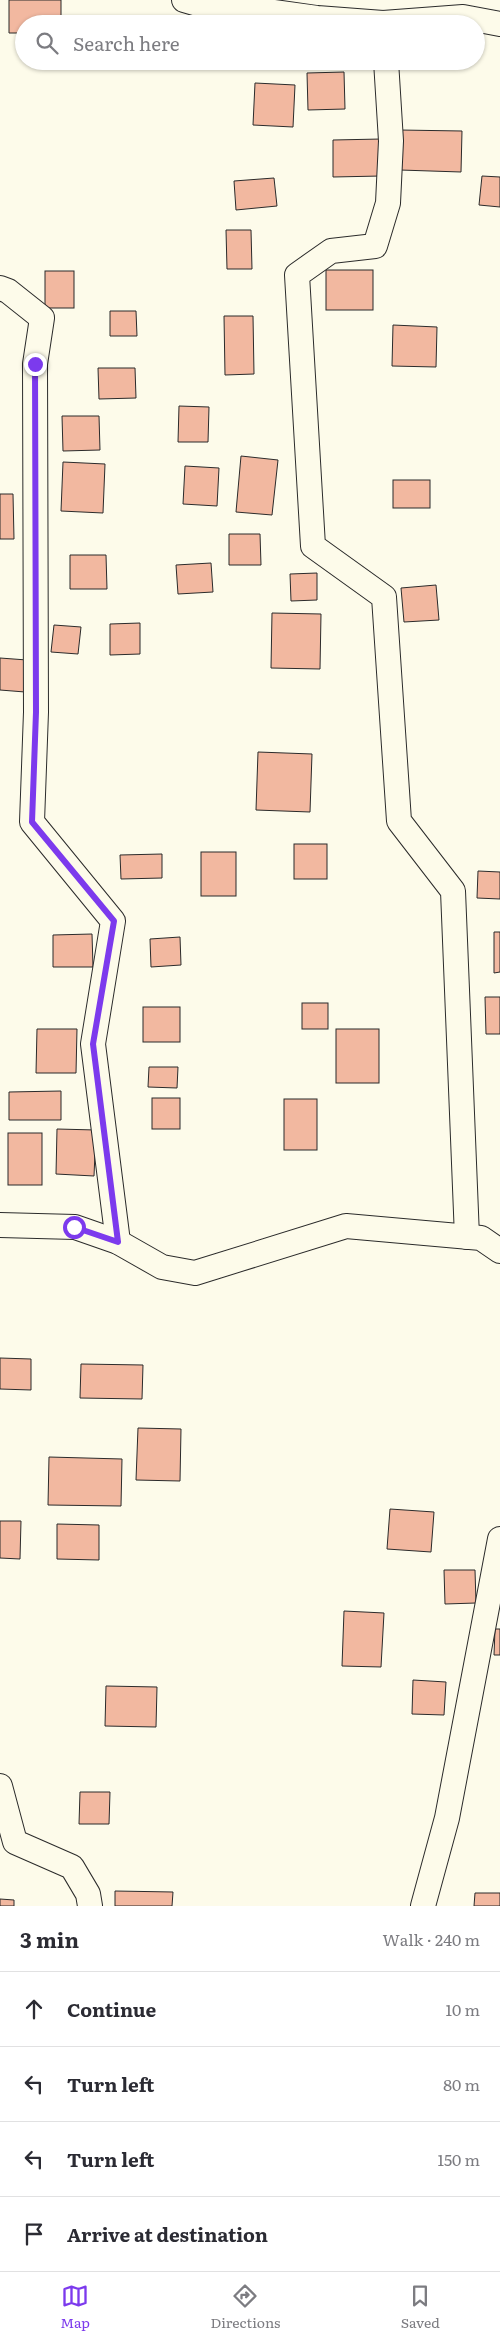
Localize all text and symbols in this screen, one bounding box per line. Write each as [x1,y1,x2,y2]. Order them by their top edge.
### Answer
search box [15,15,485,70]
icon: search [33,29,61,57]
text: Search here [73,29,180,57]
route end [24,353,47,376]
route start [63,1216,86,1239]
text: 3 min [20,1923,79,1954]
text: Walk · 240 m [382,1927,480,1951]
icon: ahead [20,1995,48,2023]
text: Continue [67,1995,156,2023]
text: 10 m [446,1997,480,2021]
icon: left [20,2070,48,2098]
text: Turn left [67,2070,154,2098]
text: 80 m [443,2072,480,2096]
icon: left [20,2145,48,2173]
text: Turn left [67,2145,154,2173]
text: 150 m [437,2147,480,2171]
icon: arrive [20,2220,48,2248]
text: Arrive at destination [67,2220,268,2248]
tab: Map [60,2282,90,2332]
tab: Directions [210,2282,280,2332]
tab: Saved [401,2282,440,2332]

